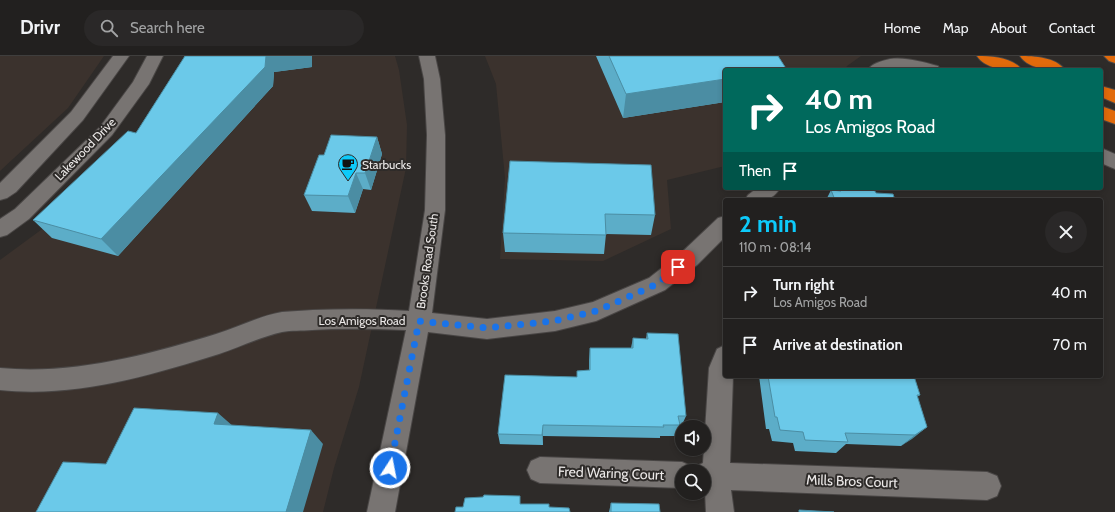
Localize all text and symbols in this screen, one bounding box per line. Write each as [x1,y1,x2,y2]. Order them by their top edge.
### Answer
search box [84,10,364,46]
text: Drivr [20,16,60,39]
icon: search [98,17,120,39]
text: Search here [130,19,205,37]
text: Home [884,19,921,37]
text: Map [943,19,968,37]
text: About [990,19,1027,37]
text: Contact [1049,19,1095,37]
text: 40 m [805,82,873,116]
icon: right [739,84,791,136]
street label: Lakewood Drive [51,115,119,183]
text: Los Amigos Road [805,116,935,138]
cafe icon: Starbucks [337,153,359,181]
place label: Starbucks [362,157,411,172]
icon: arrive [779,160,801,182]
text: Then [739,162,771,180]
text: 2 min [739,209,797,238]
button: close [1045,211,1087,253]
street label: Brooks Road South [413,212,441,310]
text: 110 m · 08:14 [739,239,811,255]
pin [661,250,695,284]
icon: arrive [667,256,689,278]
text: Turn right [773,276,834,294]
icon: right [739,282,761,304]
text: 40 m [1051,284,1087,302]
text: Los Amigos Road [773,294,867,310]
street label: Los Amigos Road [319,313,405,328]
icon: arrive [739,334,761,356]
text: Arrive at destination [773,336,903,354]
text: 70 m [1053,336,1087,354]
map controls [675,420,711,500]
button: sound [675,420,711,456]
position arrow [369,447,411,489]
street label: Fred Waring Court [558,462,665,484]
button: search [675,464,711,500]
street label: Mills Bros Court [806,470,898,492]

